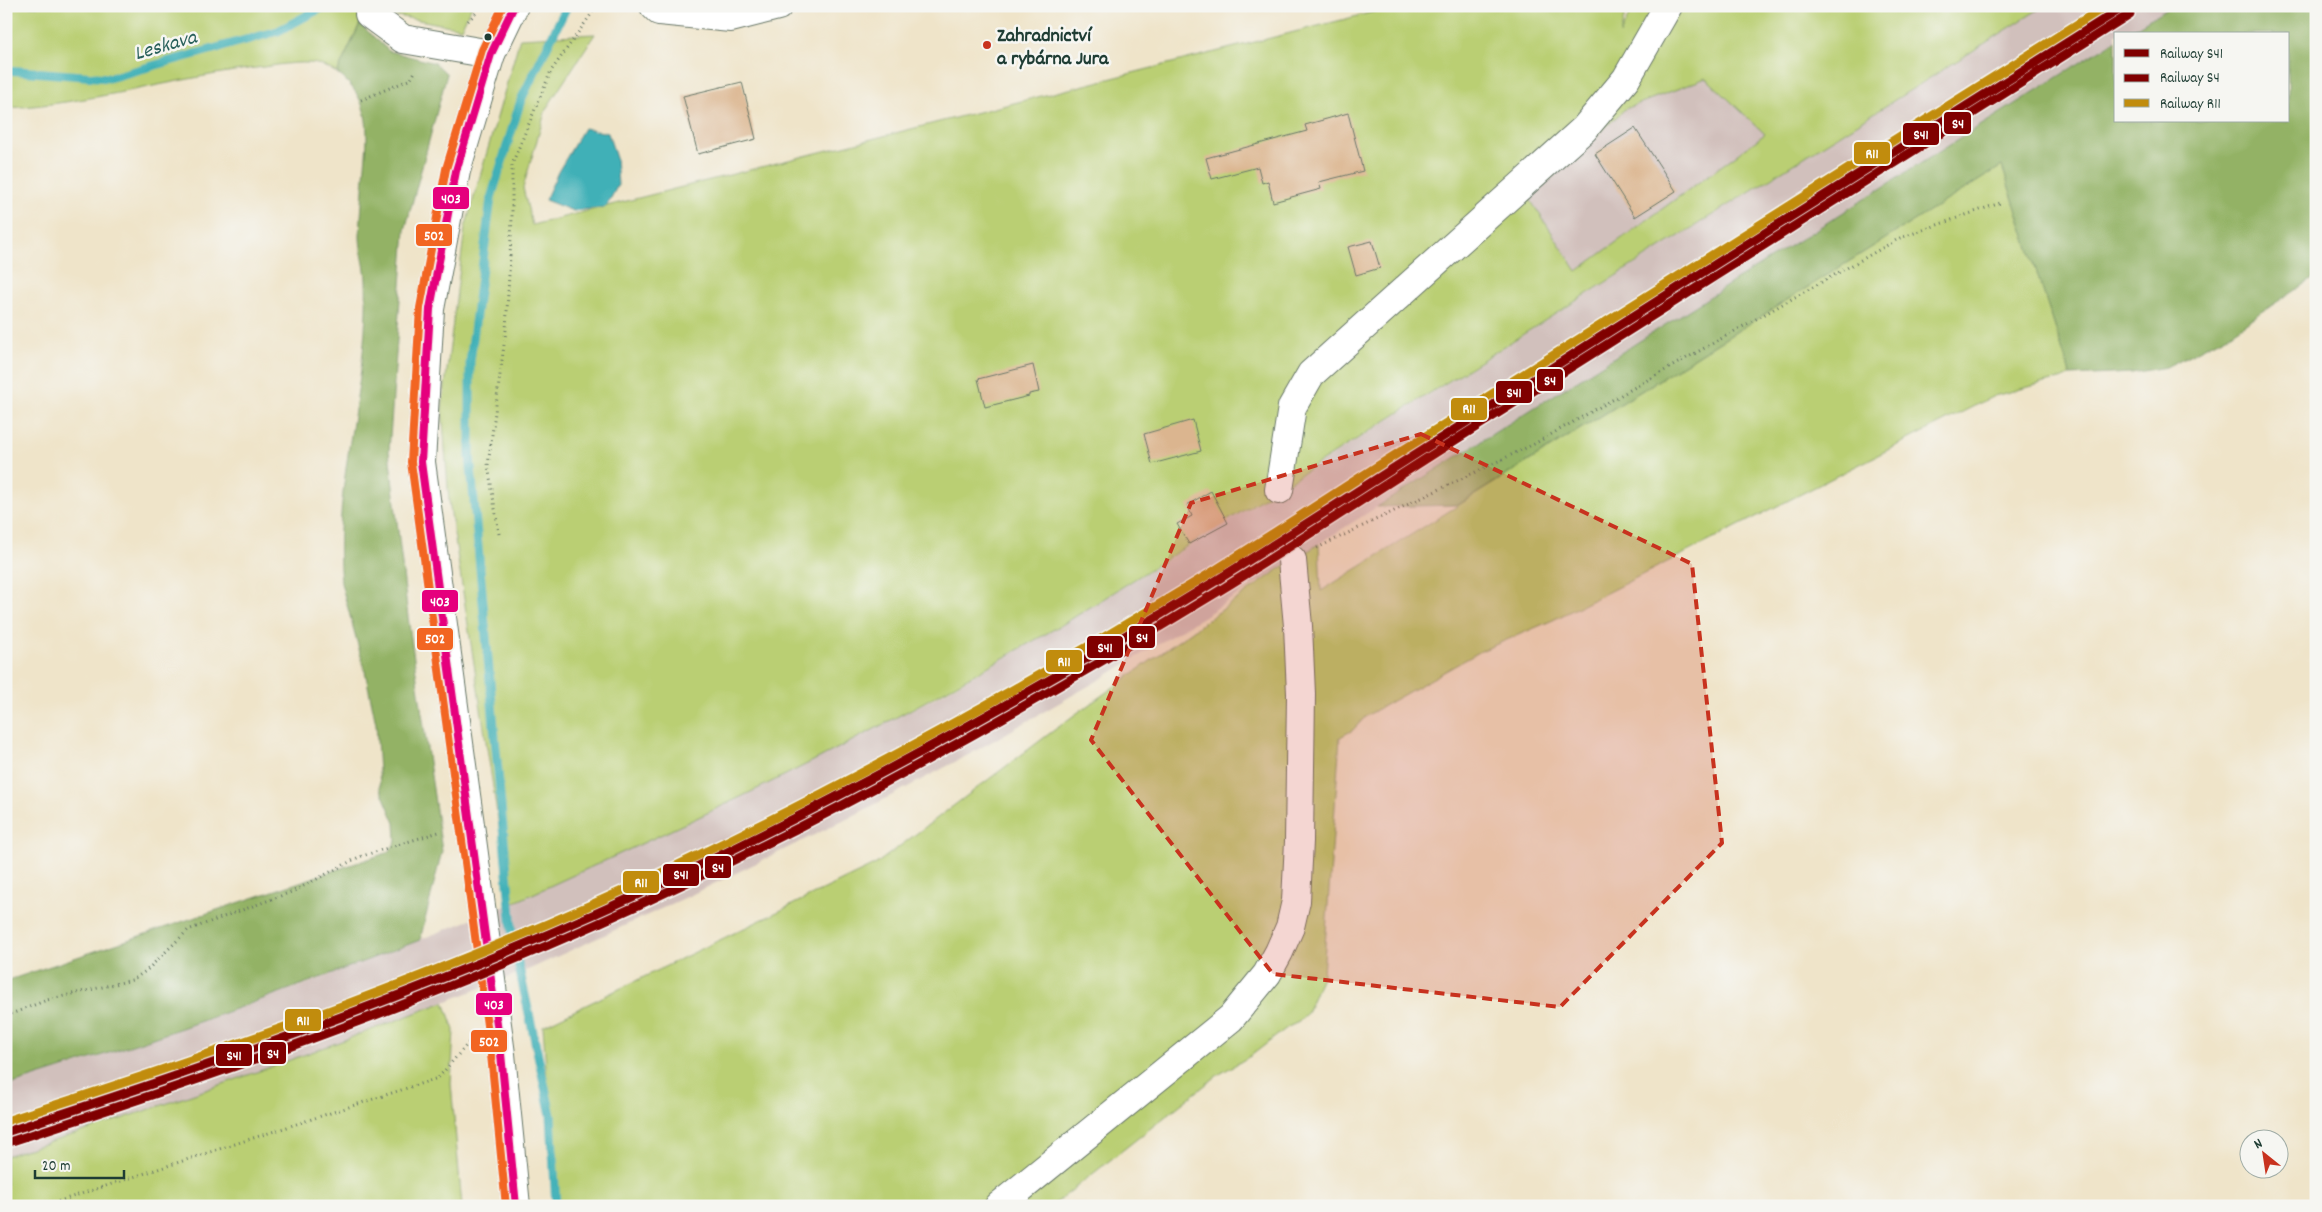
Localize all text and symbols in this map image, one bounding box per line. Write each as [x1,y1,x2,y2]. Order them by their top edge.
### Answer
water label: Leskava [131,23,202,70]
place label: Zahradnictví a rybárna Jura [997,23,1109,74]
unlabelled marker [483,32,493,42]
legend [2114,32,2290,122]
marker: Zahradnictví a rybárna Jura [981,39,993,51]
text: Railway S41 [2160,44,2223,66]
text: Railway S4 [2160,68,2220,90]
text: Railway R11 [2160,94,2221,116]
line badge: S4 [1943,111,1972,135]
text: S4 [1952,115,1964,135]
line badge: S41 [1902,122,1940,146]
text: S41 [1913,126,1929,146]
line badge: R11 [1853,141,1891,165]
text: R11 [1866,145,1878,165]
line badge: 403 [432,186,470,210]
text: 403 [441,190,461,210]
line badge: 502 [415,223,453,247]
text: 502 [424,227,444,247]
line badge: S4 [1536,368,1564,392]
text: S4 [1544,372,1556,392]
line badge: S41 [1495,380,1533,404]
text: S41 [1506,384,1522,404]
line badge: R11 [1450,397,1488,421]
text: R11 [1463,400,1475,420]
line badge: 403 [421,589,459,613]
text: 403 [430,593,450,613]
line badge: S4 [1128,625,1156,649]
line badge: 502 [416,627,454,651]
text: S4 [1136,629,1148,649]
text: 502 [425,630,445,650]
line badge: S41 [1086,635,1124,659]
text: S41 [1097,639,1113,659]
line badge: R11 [1045,649,1083,673]
text: R11 [1058,653,1070,673]
line badge: S4 [704,855,732,879]
text: S4 [712,859,724,879]
line badge: S41 [662,863,700,887]
text: S41 [673,866,689,886]
line badge: R11 [622,870,660,894]
text: R11 [635,874,647,894]
line badge: 403 [475,992,513,1016]
text: 403 [484,996,504,1016]
line badge: R11 [284,1008,322,1032]
text: R11 [297,1012,309,1032]
line badge: 502 [470,1029,508,1053]
text: 502 [479,1033,499,1053]
line badge: S4 [259,1041,287,1065]
line badge: S41 [215,1043,253,1067]
text: S4 [267,1045,279,1065]
text: S41 [226,1047,242,1067]
north arrow [2240,1130,2290,1180]
text: N [2251,1134,2267,1155]
scale bar [35,1147,124,1179]
text: 20 m [42,1156,70,1178]

